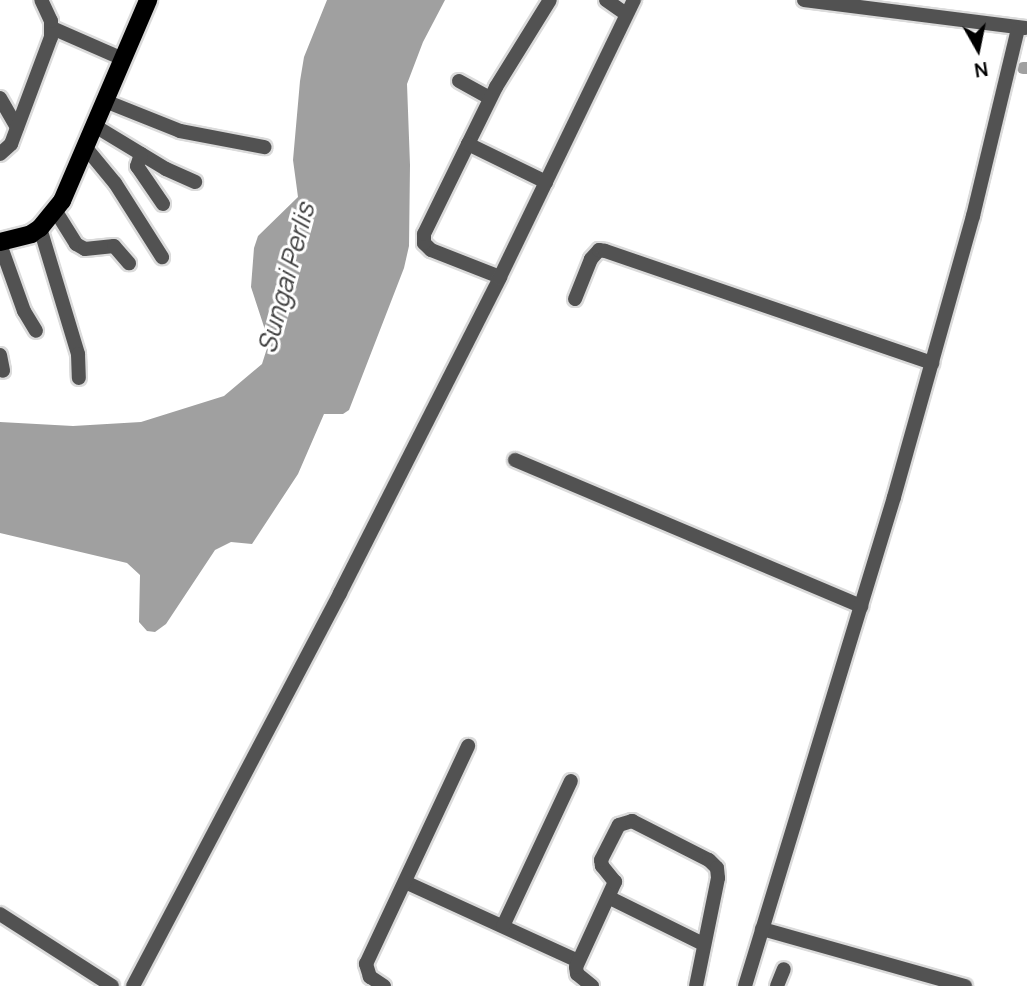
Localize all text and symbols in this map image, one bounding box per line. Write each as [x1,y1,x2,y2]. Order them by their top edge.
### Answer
north arrow [943,14,1013,84]
text: N [973,56,990,84]
water label: Sungai Perlis [251,200,321,356]

